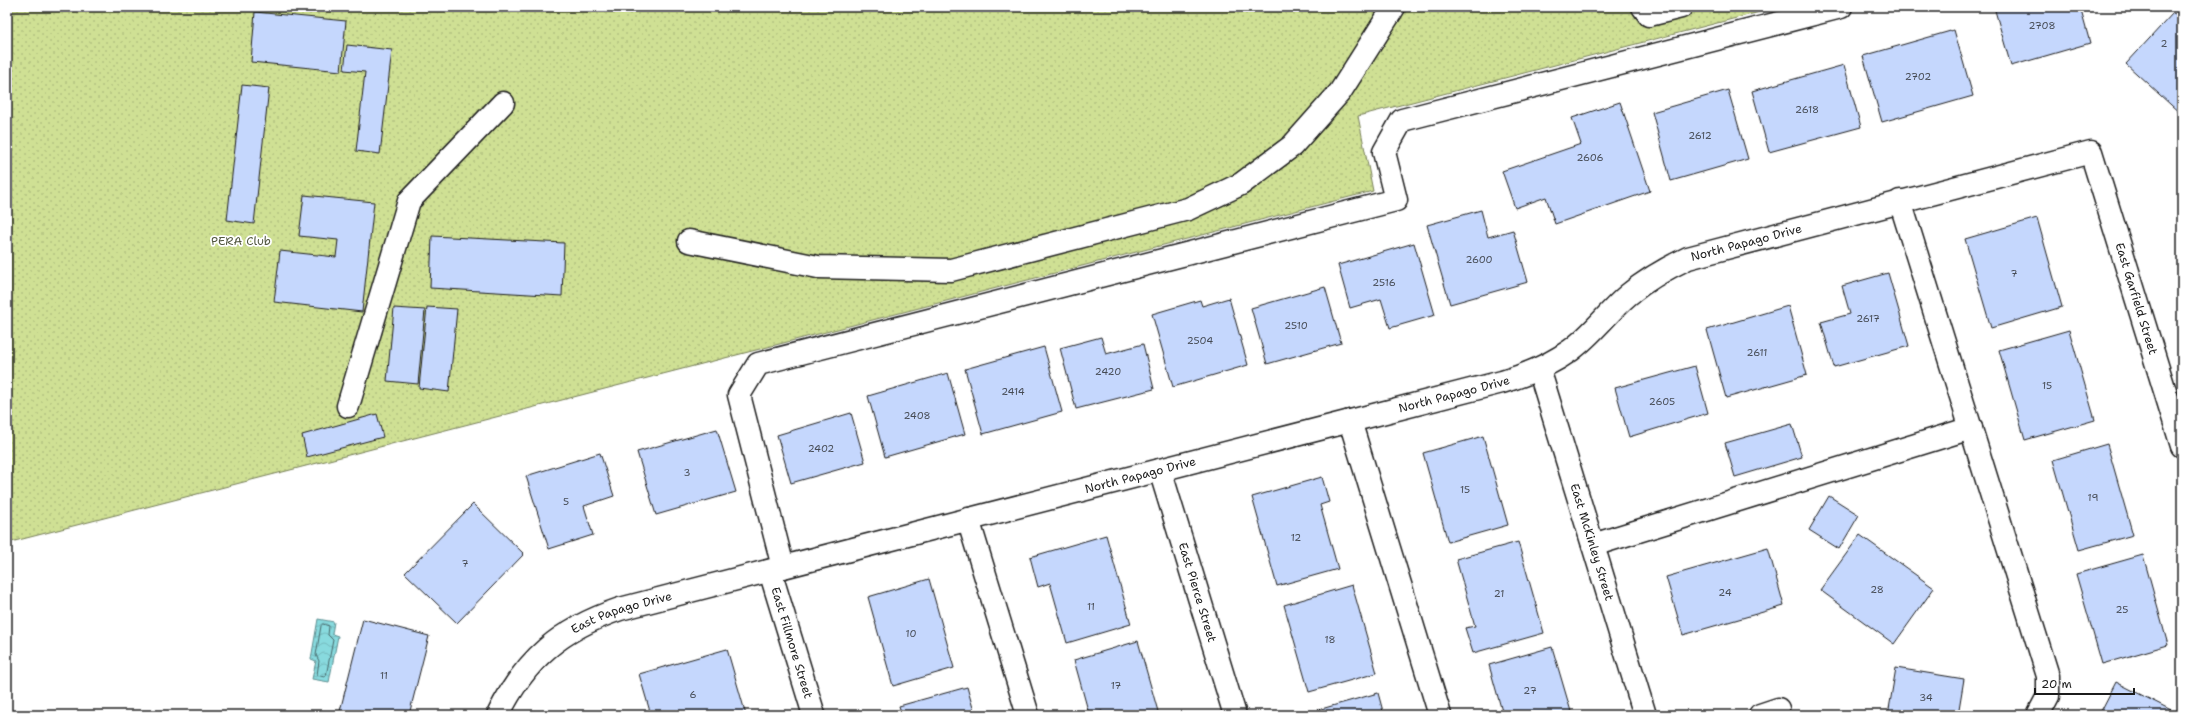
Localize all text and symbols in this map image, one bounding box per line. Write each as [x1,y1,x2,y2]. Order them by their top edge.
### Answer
house number: 2708 [2029,19,2055,32]
house number: 2 [2161,37,2168,50]
house number: 2702 [1905,70,1931,83]
house number: 2618 [1795,103,1819,116]
house number: 2612 [1688,129,1712,142]
house number: 2606 [1576,151,1604,164]
street label: North Papago Drive [1689,220,1804,265]
park label: PERA Club [211,233,271,249]
street label: East Garfield Street [2112,241,2161,357]
house number: 2600 [1465,253,1493,266]
house number: 7 [2011,267,2018,280]
house number: 2516 [1372,276,1396,289]
house number: 2617 [1856,312,1880,325]
house number: 2510 [1284,319,1308,332]
house number: 2504 [1187,334,1213,347]
house number: 2611 [1747,346,1767,359]
house number: 2420 [1095,365,1121,378]
street label: North Papago Drive [1397,372,1512,416]
house number: 15 [2042,379,2052,392]
house number: 2414 [1001,385,1025,398]
house number: 2605 [1649,395,1675,408]
house number: 2408 [903,409,931,422]
house number: 2402 [808,442,834,455]
street label: North Papago Drive [1083,453,1198,497]
house number: 3 [684,466,691,479]
street label: East McKinley Street [1567,481,1618,603]
house number: 15 [1460,483,1470,496]
house number: 19 [2088,491,2098,504]
house number: 5 [563,495,569,508]
house number: 12 [1291,531,1301,544]
street label: East Pierce Street [1175,541,1220,644]
house number: 7 [462,557,469,570]
house number: 28 [1870,583,1884,596]
street label: East Fillmore Street [767,585,816,700]
house number: 24 [1718,586,1732,599]
house number: 21 [1494,587,1504,600]
street label: East Papago Drive [568,588,674,637]
house number: 11 [1087,600,1095,613]
house number: 25 [2116,603,2128,616]
house number: 10 [906,627,916,640]
house number: 18 [1324,633,1336,646]
house number: 11 [380,669,388,682]
scale bar [2035,670,2134,696]
text: 20 m [2041,676,2072,692]
house number: 17 [1111,679,1121,692]
house number: 27 [1523,684,1537,697]
house number: 6 [690,688,697,701]
house number: 34 [1919,691,1933,704]

